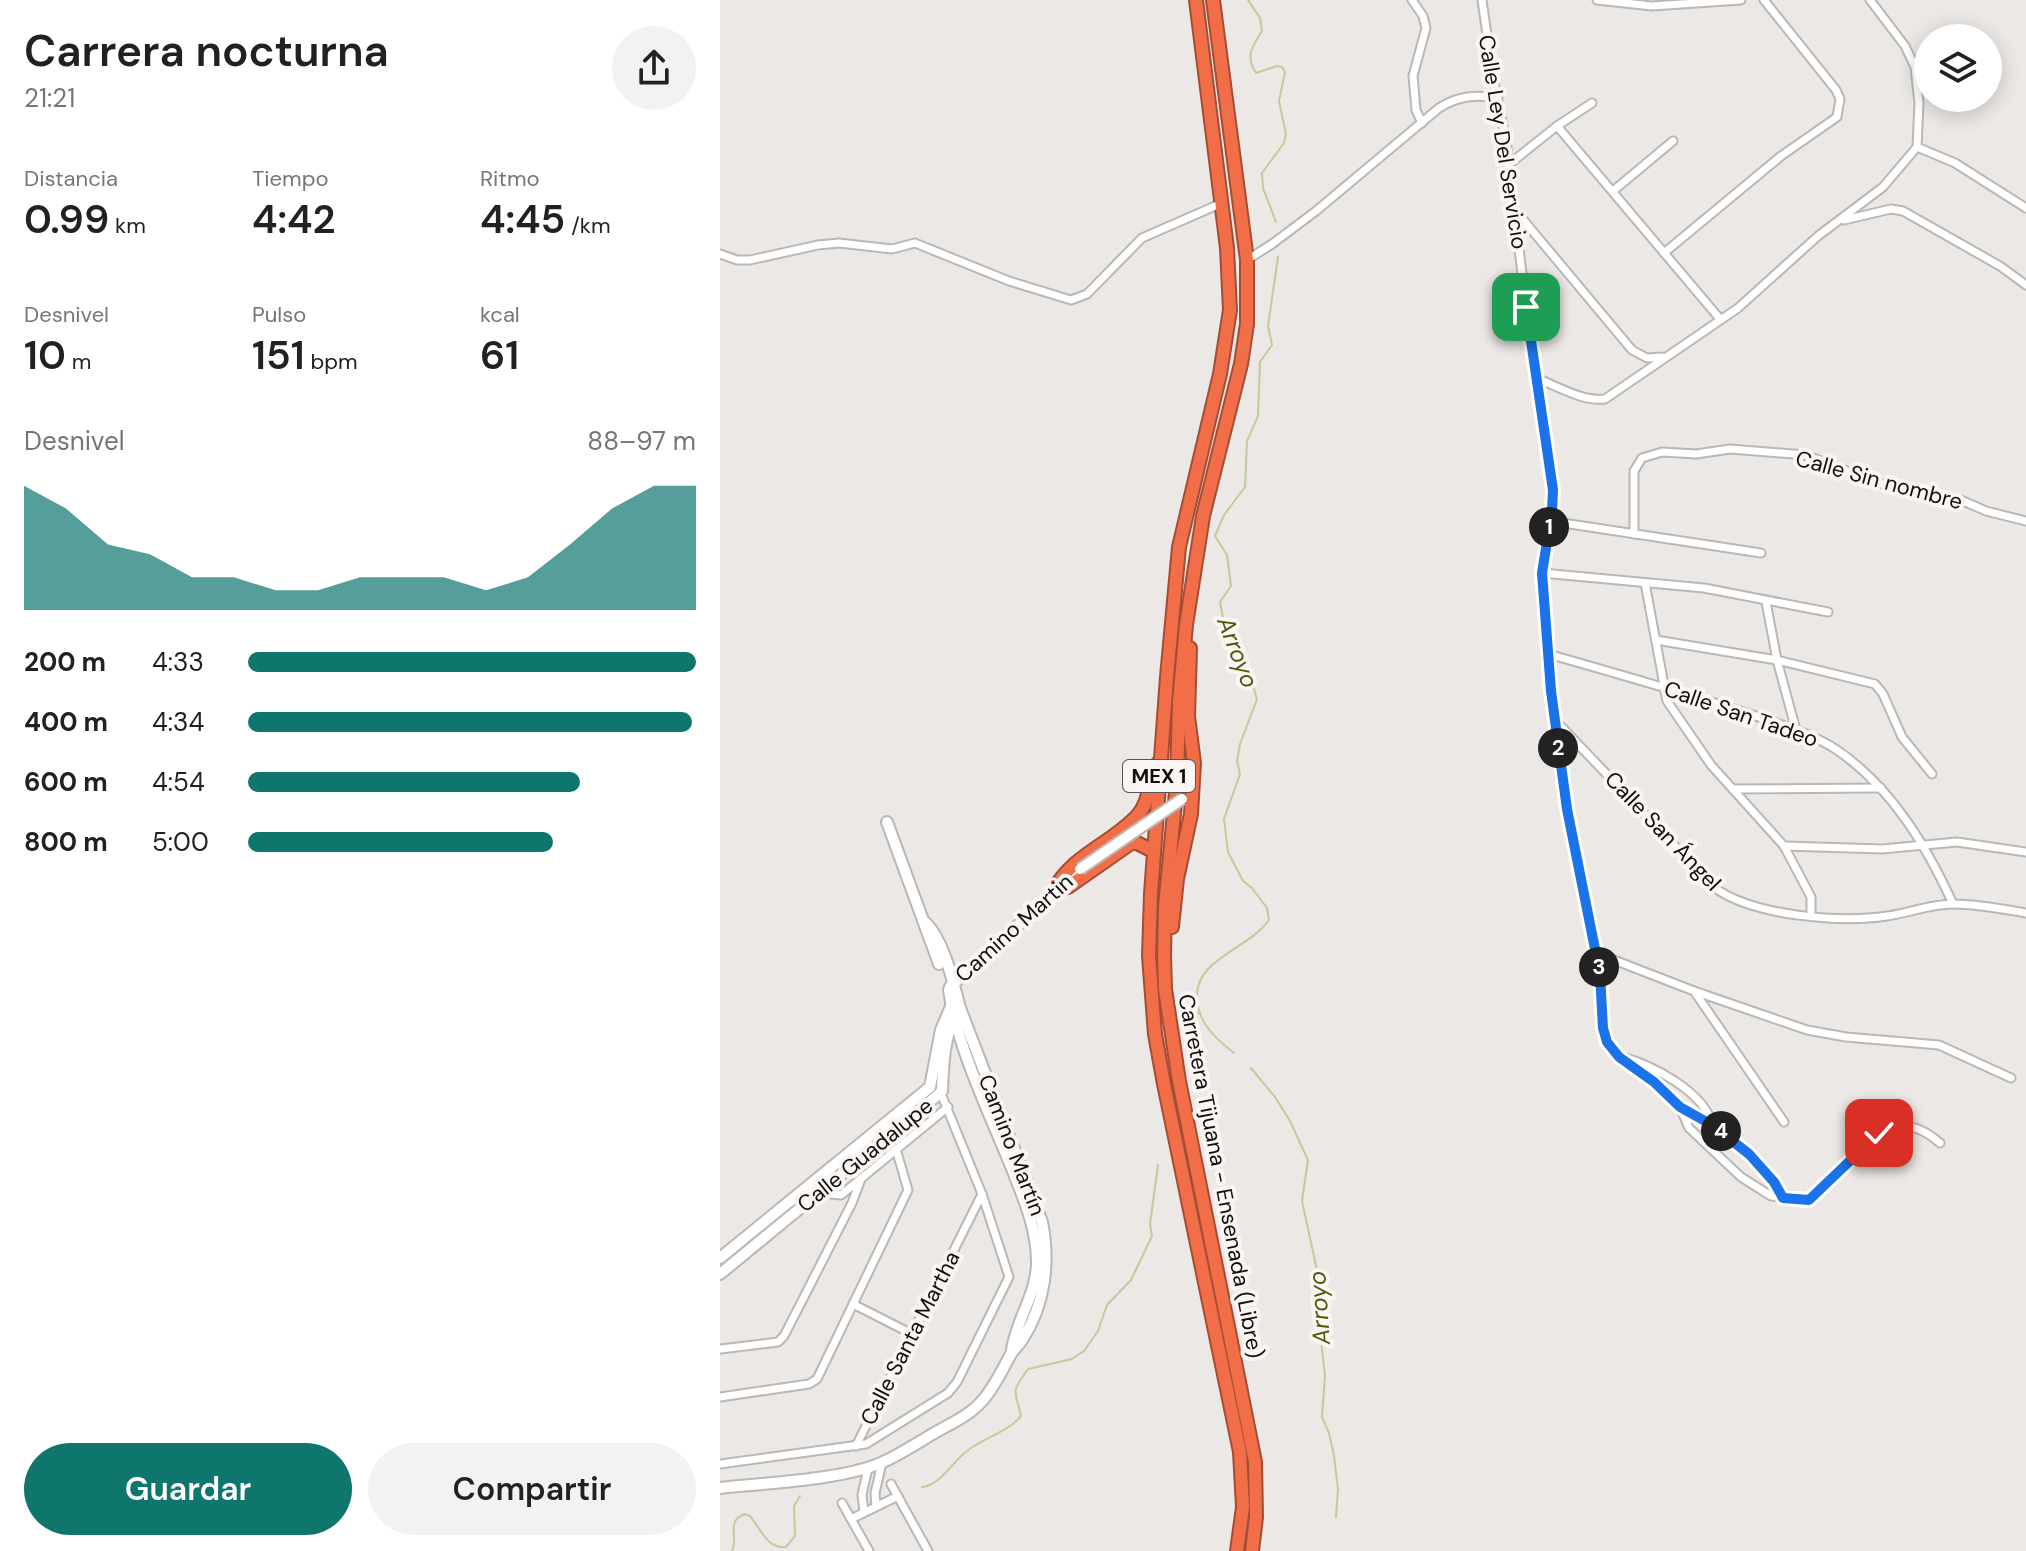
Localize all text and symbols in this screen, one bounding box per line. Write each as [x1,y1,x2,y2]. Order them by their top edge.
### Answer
text: Carrera nocturna [24,22,389,80]
map controls [1914,24,2002,112]
button: layers [1914,24,2002,112]
button: share [612,26,696,110]
street label: Calle Ley Del Servicio [1472,33,1534,251]
text: 21:21 [24,81,75,115]
text: Distancia [24,164,118,193]
text: Tiempo [252,164,329,193]
text: Ritmo [480,164,540,193]
text: 0.99 [24,193,109,245]
text: 4:42 [252,193,336,245]
text: 4:45 [480,193,565,245]
text: km [109,211,146,240]
text: /km [565,211,611,240]
pin [1492,273,1560,341]
icon: arrive [1504,285,1548,329]
text: Desnivel [24,300,109,329]
text: Pulso [252,300,306,329]
text: kcal [480,300,520,329]
text: 10 [24,329,66,381]
text: 151 [252,329,305,381]
text: 61 [480,329,519,381]
text: m [66,347,91,376]
text: bpm [305,347,358,376]
text: Desnivel [24,424,125,458]
text: 88–97 m [587,424,696,458]
street label: Calle Sin nombre [1792,444,1966,516]
pin: 1 [1529,507,1569,547]
text: 1 [1545,512,1553,541]
water label: Arroyo [1210,611,1266,692]
text: 200 m [24,645,106,679]
text: 4:33 [152,645,204,679]
street label: Calle San Tadeo [1660,674,1822,754]
text: 400 m [24,705,108,739]
text: 4:34 [152,705,204,739]
pin: 2 [1538,728,1578,768]
text: 2 [1552,733,1564,762]
road number: MEX 1 [1123,760,1195,792]
text: 600 m [24,765,108,799]
text: 4:54 [152,765,205,799]
street label: Calle San Ángel [1599,765,1727,897]
text: 800 m [24,825,108,859]
text: 5:00 [152,825,209,859]
street label: Camino Martin [949,867,1079,989]
pin: 3 [1579,947,1619,987]
text: 3 [1592,952,1606,981]
street label: Carretera Tijuana - Ensenada (Libre) [1171,991,1271,1361]
street label: Camino Martín [972,1070,1052,1220]
street label: Calle Guadalupe [791,1091,939,1219]
pin [1845,1099,1913,1167]
pin: 4 [1701,1111,1741,1151]
icon: check [1857,1111,1901,1155]
text: 4 [1714,1116,1728,1145]
street label: Calle Santa Martha [854,1246,966,1430]
water label: Arroyo [1301,1270,1337,1347]
button: Guardar [24,1443,352,1535]
button: Compartir [368,1443,696,1535]

